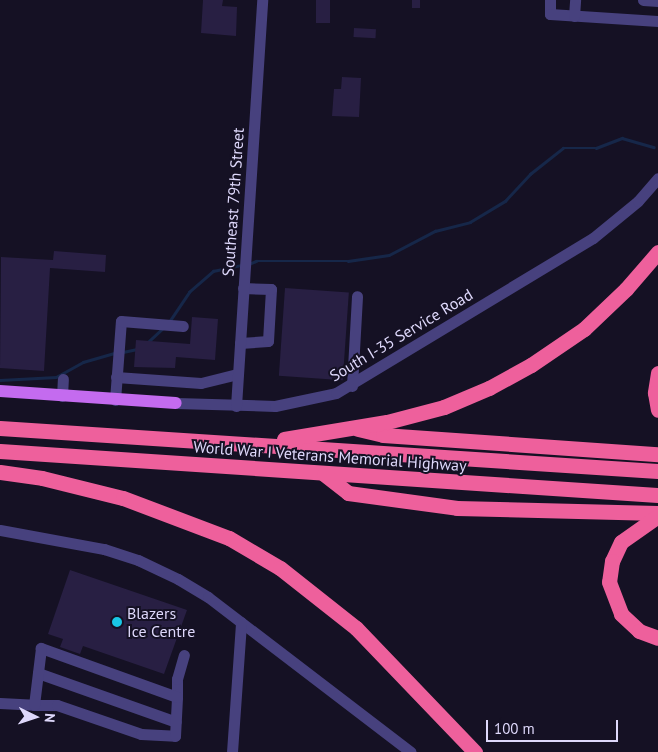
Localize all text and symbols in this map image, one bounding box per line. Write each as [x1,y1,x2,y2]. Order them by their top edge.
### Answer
street label: Southeast 79th Street [218,127,248,277]
street label: South I-35 Service Road [326,285,476,385]
street label: World War I Veterans Memorial Highway [192,437,468,475]
place label: Blazers Ice Centre [127,603,195,641]
marker: Blazers Ice Centre [111,616,123,628]
north arrow [10,692,60,742]
scale bar [488,710,620,742]
text: N [41,713,59,723]
text: 100 m [494,719,535,738]

